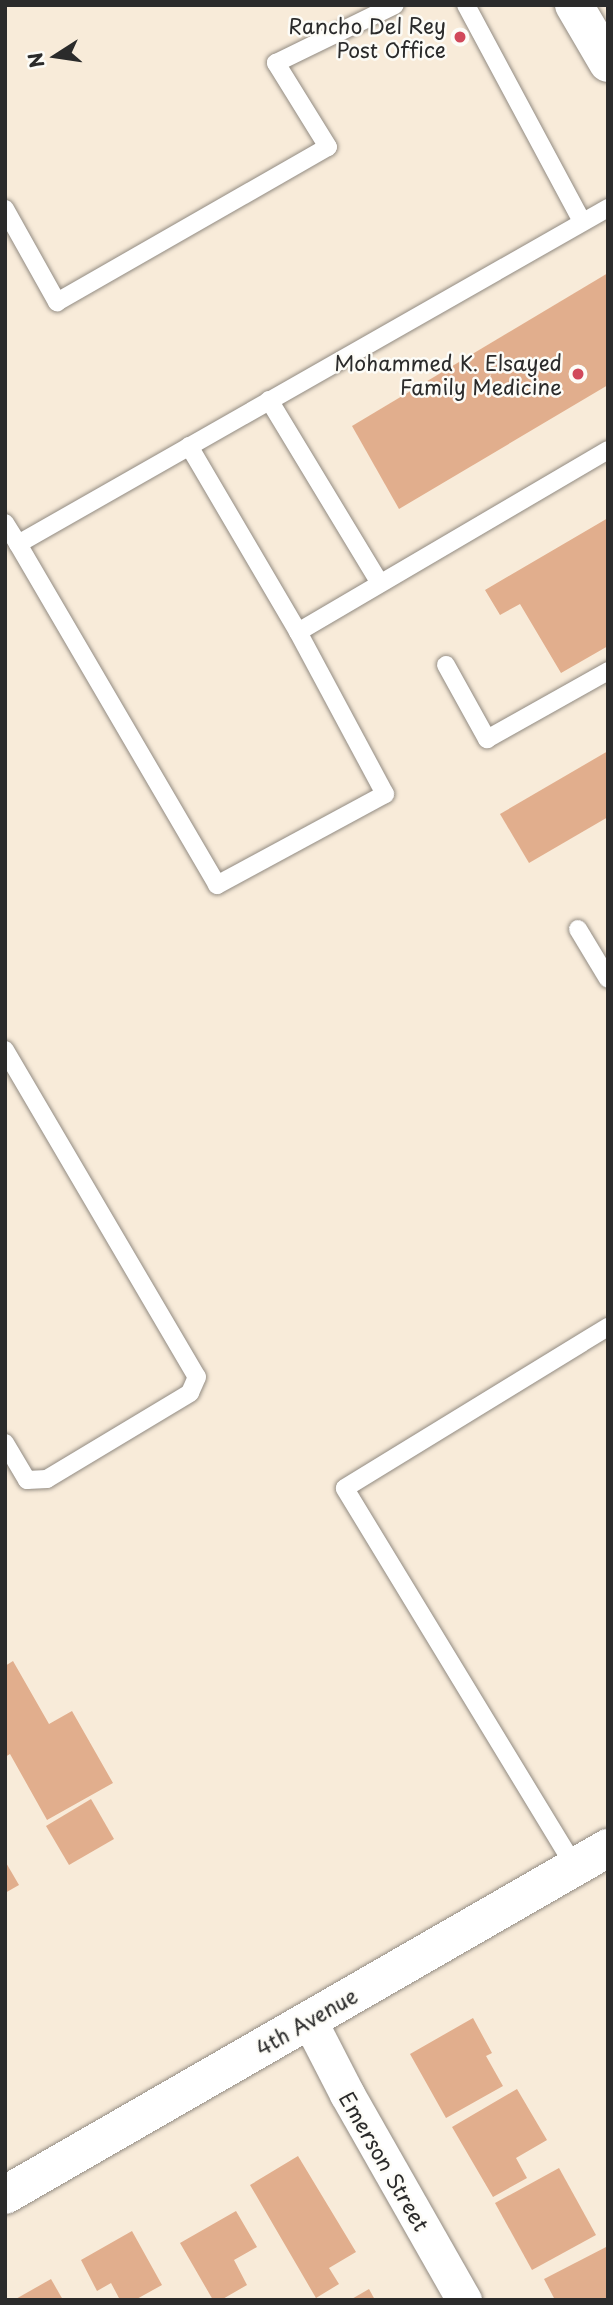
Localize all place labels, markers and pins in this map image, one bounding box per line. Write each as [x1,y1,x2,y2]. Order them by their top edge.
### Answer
place label: Rancho Del Rey Post Office [287,12,446,62]
marker: Rancho Del Rey Post Office [452,29,468,45]
place label: Mohammed K. Elsayed Family Medicine [332,349,562,399]
marker: Mohammed K. Elsayed Family Medicine [568,364,588,384]

